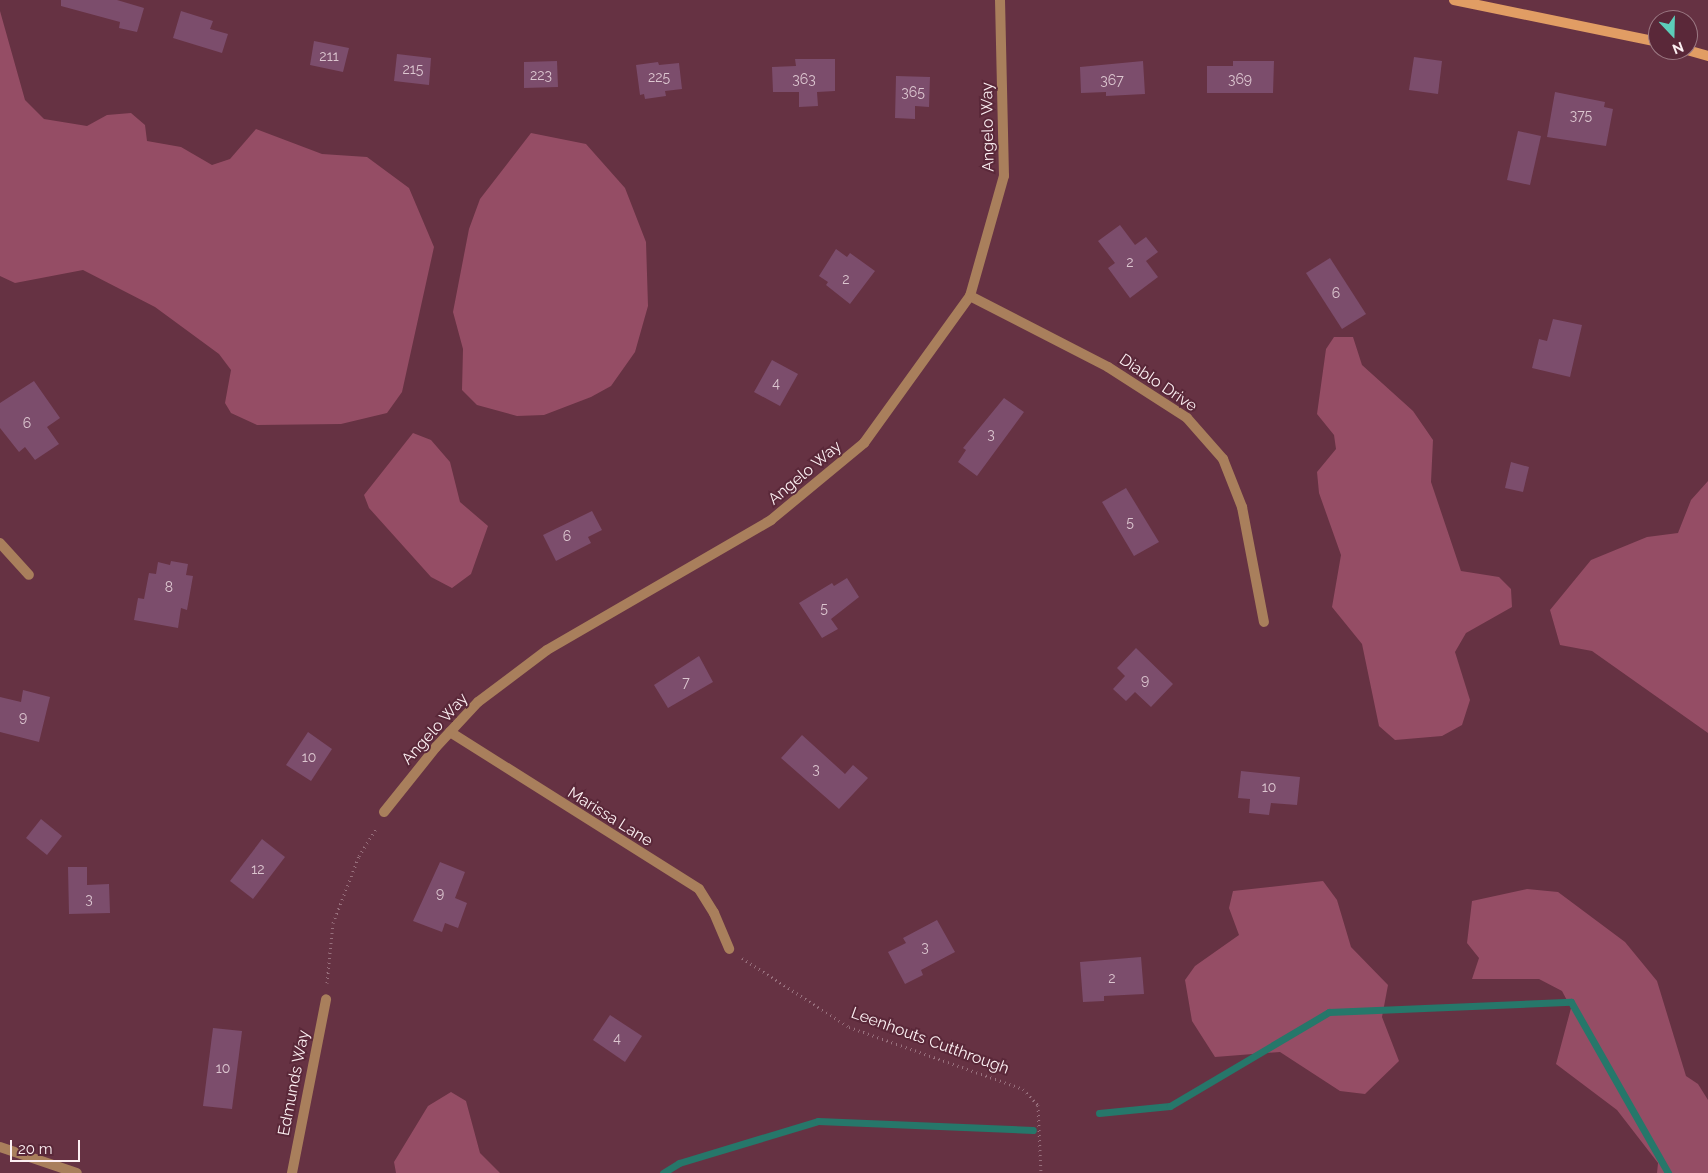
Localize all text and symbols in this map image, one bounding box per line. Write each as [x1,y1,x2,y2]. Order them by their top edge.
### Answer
north arrow [1648,10,1698,60]
text: N [1670,39,1686,57]
house number: 211 [319,48,339,64]
house number: 215 [403,61,423,77]
house number: 223 [530,67,552,83]
house number: 225 [648,69,670,85]
house number: 363 [792,71,816,87]
house number: 369 [1228,71,1252,87]
house number: 367 [1100,72,1124,88]
street label: Angelo Way [978,82,998,172]
house number: 365 [901,84,925,100]
house number: 375 [1570,107,1592,123]
house number: 2 [1126,254,1134,270]
house number: 2 [842,271,850,287]
house number: 6 [1332,285,1340,301]
street label: Diablo Drive [1115,350,1201,416]
house number: 4 [772,375,780,391]
house number: 6 [23,415,31,431]
house number: 3 [987,426,995,442]
street label: Angelo Way [764,437,846,509]
house number: 5 [1126,514,1134,530]
house number: 6 [563,528,571,544]
house number: 8 [165,579,173,595]
house number: 5 [820,600,828,616]
house number: 9 [1141,672,1149,688]
house number: 7 [682,674,690,690]
street label: Angelo Way [398,689,472,769]
house number: 9 [19,709,27,725]
house number: 10 [302,749,316,765]
house number: 3 [812,761,820,777]
house number: 10 [1262,779,1276,795]
street label: Marissa Lane [564,783,656,851]
house number: 12 [251,861,265,877]
house number: 9 [436,885,444,901]
house number: 3 [85,891,93,907]
house number: 3 [921,939,929,955]
house number: 2 [1108,970,1116,986]
street label: Leenhouts Cutthrough [848,1003,1012,1079]
street label: Edmunds Way [274,1028,314,1138]
house number: 4 [613,1030,621,1046]
house number: 10 [216,1060,230,1076]
scale bar [12,1130,82,1162]
text: 20 m [18,1140,53,1158]

